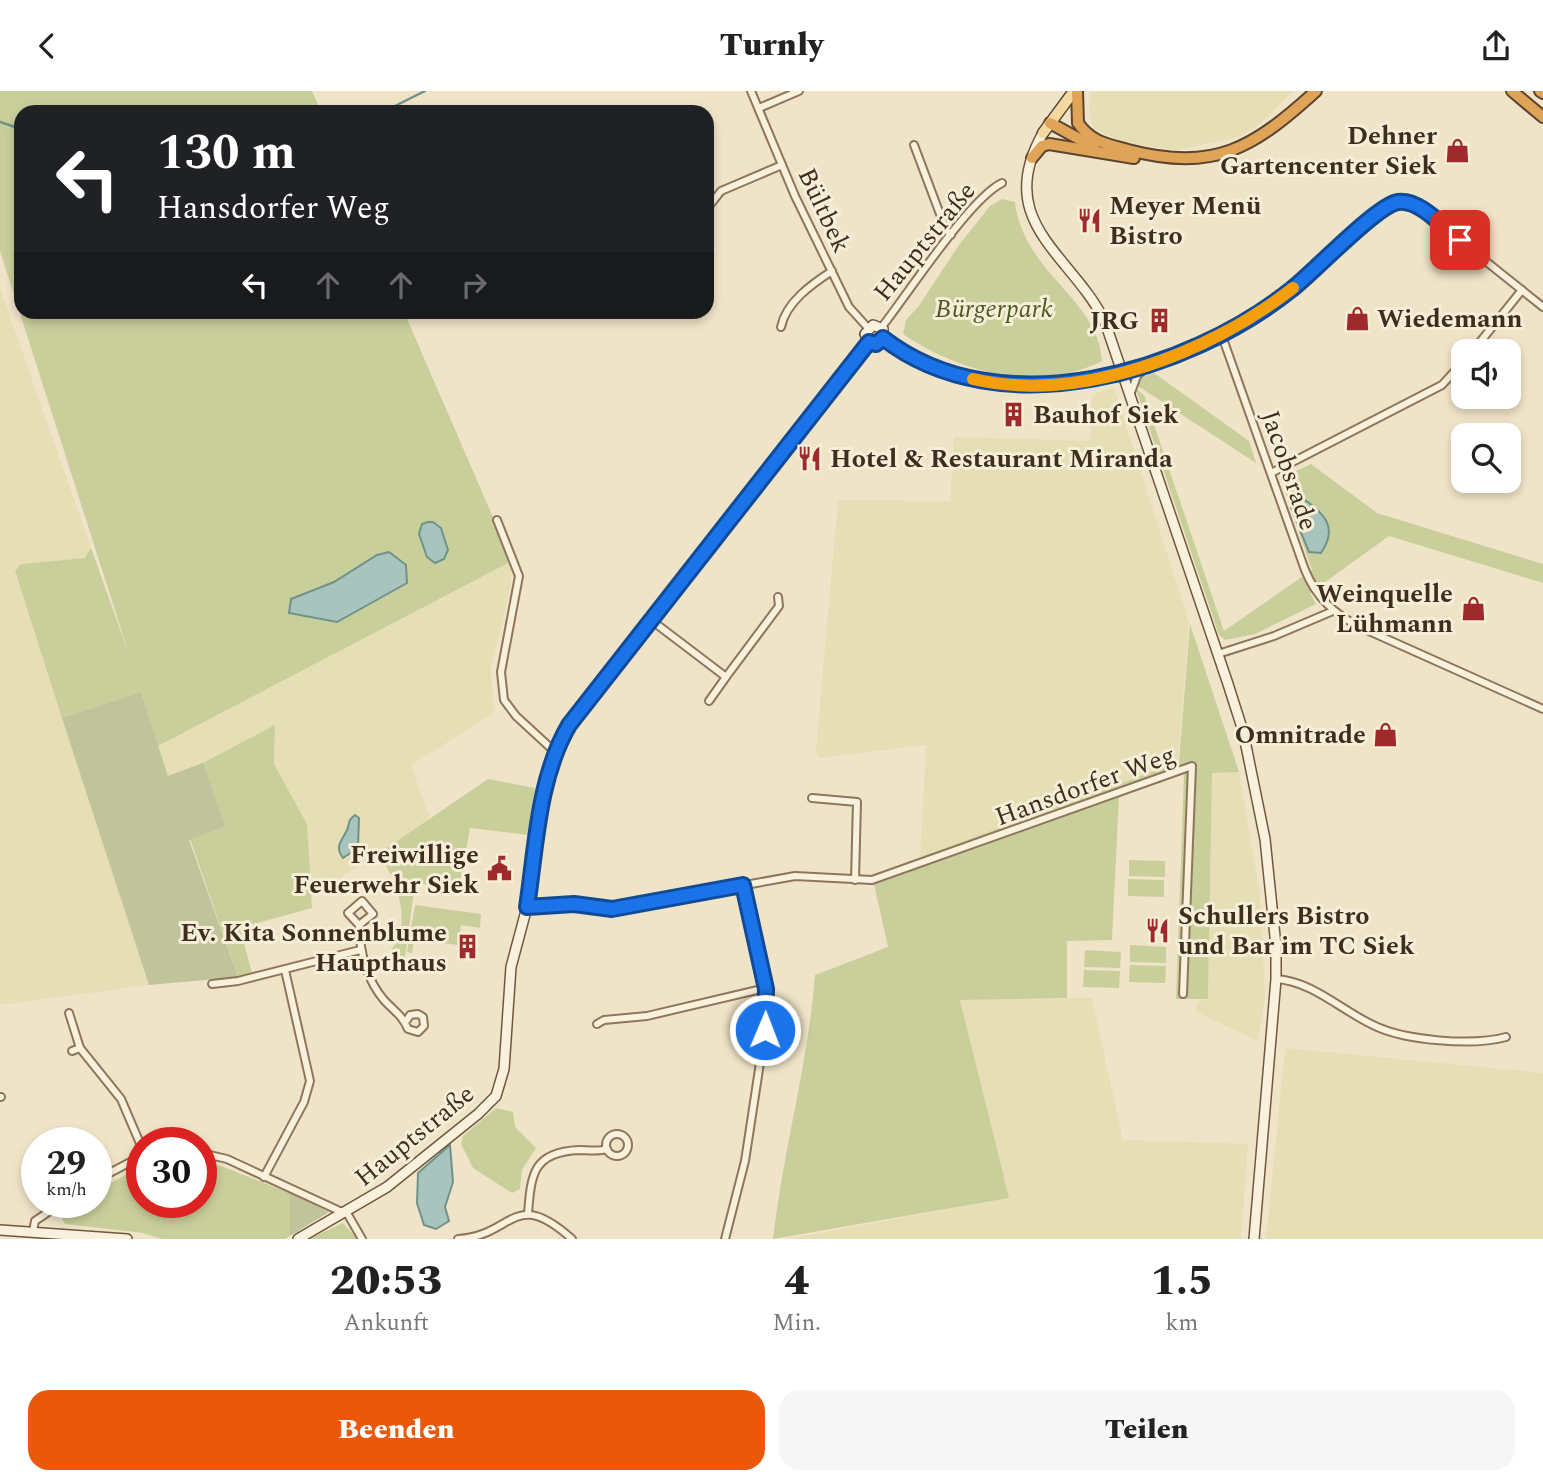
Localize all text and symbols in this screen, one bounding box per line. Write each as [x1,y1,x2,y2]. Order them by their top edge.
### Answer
text: Turnly [720,21,823,70]
icon: back [28,27,66,65]
icon: share [1477,27,1515,65]
text: 130 m [157,116,296,191]
place label: Dehner Gartencenter Siek [1220,116,1438,186]
icon: left [42,133,133,224]
shop icon: Dehner Gartencenter Siek [1443,136,1471,164]
street label: Bültbek [787,161,861,260]
street label: Hauptstraße [864,173,986,310]
text: Hansdorfer Weg [157,184,390,233]
place label: Meyer Menü Bistro [1109,186,1261,256]
restaurant icon: Meyer Menü Bistro [1075,206,1103,234]
pin [1430,210,1490,270]
icon: arrive [1441,221,1479,259]
icon: left [236,266,274,304]
icon: ahead [309,266,347,304]
icon: ahead [382,266,420,304]
icon: right [455,266,493,304]
park label: Bürgerpark [935,289,1053,329]
place label: Wiedemann [1377,299,1523,339]
place label: JRG [1089,301,1139,341]
shop icon: Wiedemann [1343,304,1371,332]
building icon: JRG [1145,306,1173,334]
map controls [1451,339,1521,493]
button: sound [1451,339,1521,409]
place label: Bauhof Siek [1033,395,1179,435]
building icon: Bauhof Siek [999,400,1027,428]
street label: Jacobsrade [1250,405,1328,536]
button: search [1451,423,1521,493]
place label: Hotel & Restaurant Miranda [830,439,1173,479]
restaurant icon: Hotel & Restaurant Miranda [796,444,824,472]
place label: Weinquelle Lühmann [1316,574,1453,644]
shop icon: Weinquelle Lühmann [1459,594,1487,622]
place label: Omnitrade [1235,715,1366,755]
shop icon: Omnitrade [1372,720,1400,748]
street label: Hansdorfer Weg [990,735,1181,837]
place label: Freiwillige Feuerwehr Siek [293,835,479,905]
public building icon: Freiwillige Feuerwehr Siek [485,855,513,883]
place label: Schullers Bistro und Bar im TC Siek [1178,896,1415,966]
place label: Ev. Kita Sonnenblume Haupthaus [180,913,447,983]
restaurant icon: Schullers Bistro und Bar im TC Siek [1144,916,1172,944]
building icon: Ev. Kita Sonnenblume Haupthaus [453,933,481,961]
position arrow [728,993,802,1067]
street label: Hauptstraße [346,1075,483,1197]
speed limit sign: 30 [126,1127,217,1218]
text: 29 [47,1137,86,1190]
text: km/h [46,1176,87,1203]
text: 20:53 [330,1250,443,1313]
text: 4 [784,1250,809,1313]
text: 1.5 [1151,1250,1213,1313]
text: Ankunft [344,1306,429,1341]
text: Min. [772,1306,821,1341]
text: km [1166,1306,1198,1341]
button: Beenden [28,1390,765,1470]
button: Teilen [779,1390,1515,1470]

